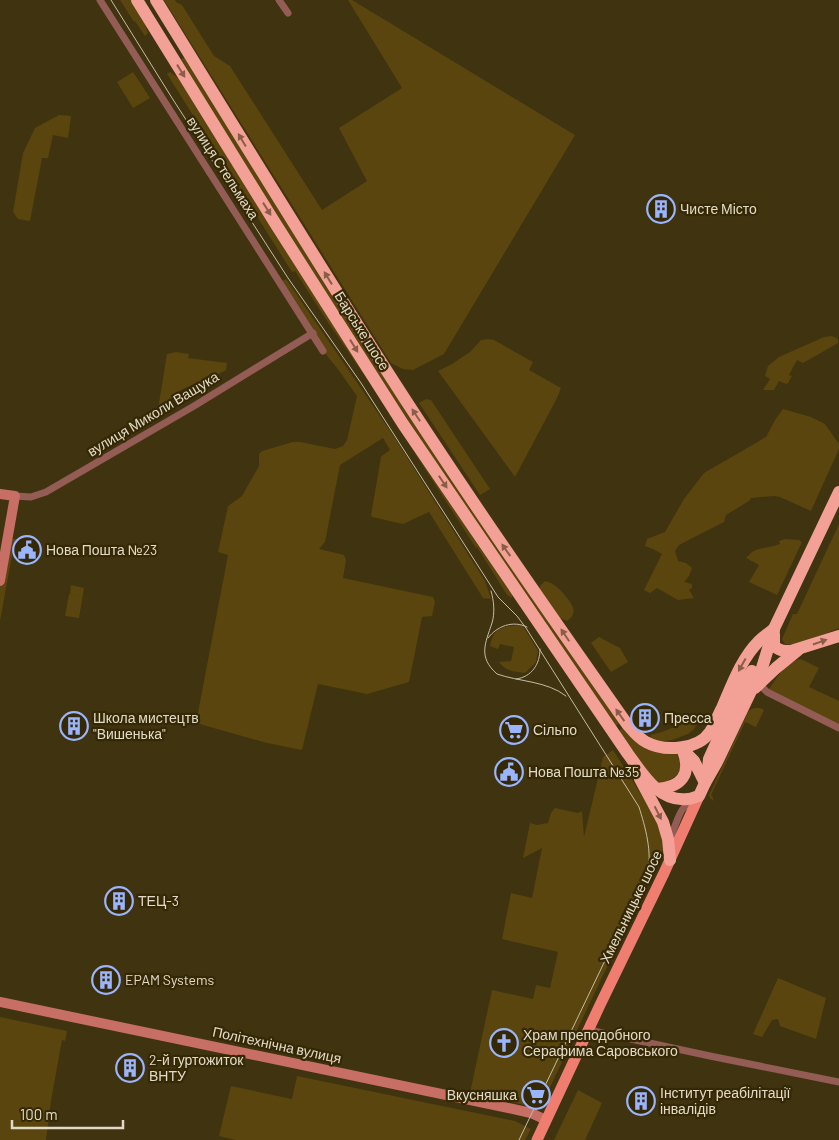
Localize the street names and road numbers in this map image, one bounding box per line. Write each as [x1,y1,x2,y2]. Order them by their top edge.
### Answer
street label: вулиця Стельмаха [184,113,263,223]
street label: Барське шосе [331,288,394,373]
street label: вулиця Миколи Ващука [84,367,222,460]
street label: Хмельницьке шосе [596,847,665,966]
street label: Політехнічна вулиця [211,1023,343,1066]

